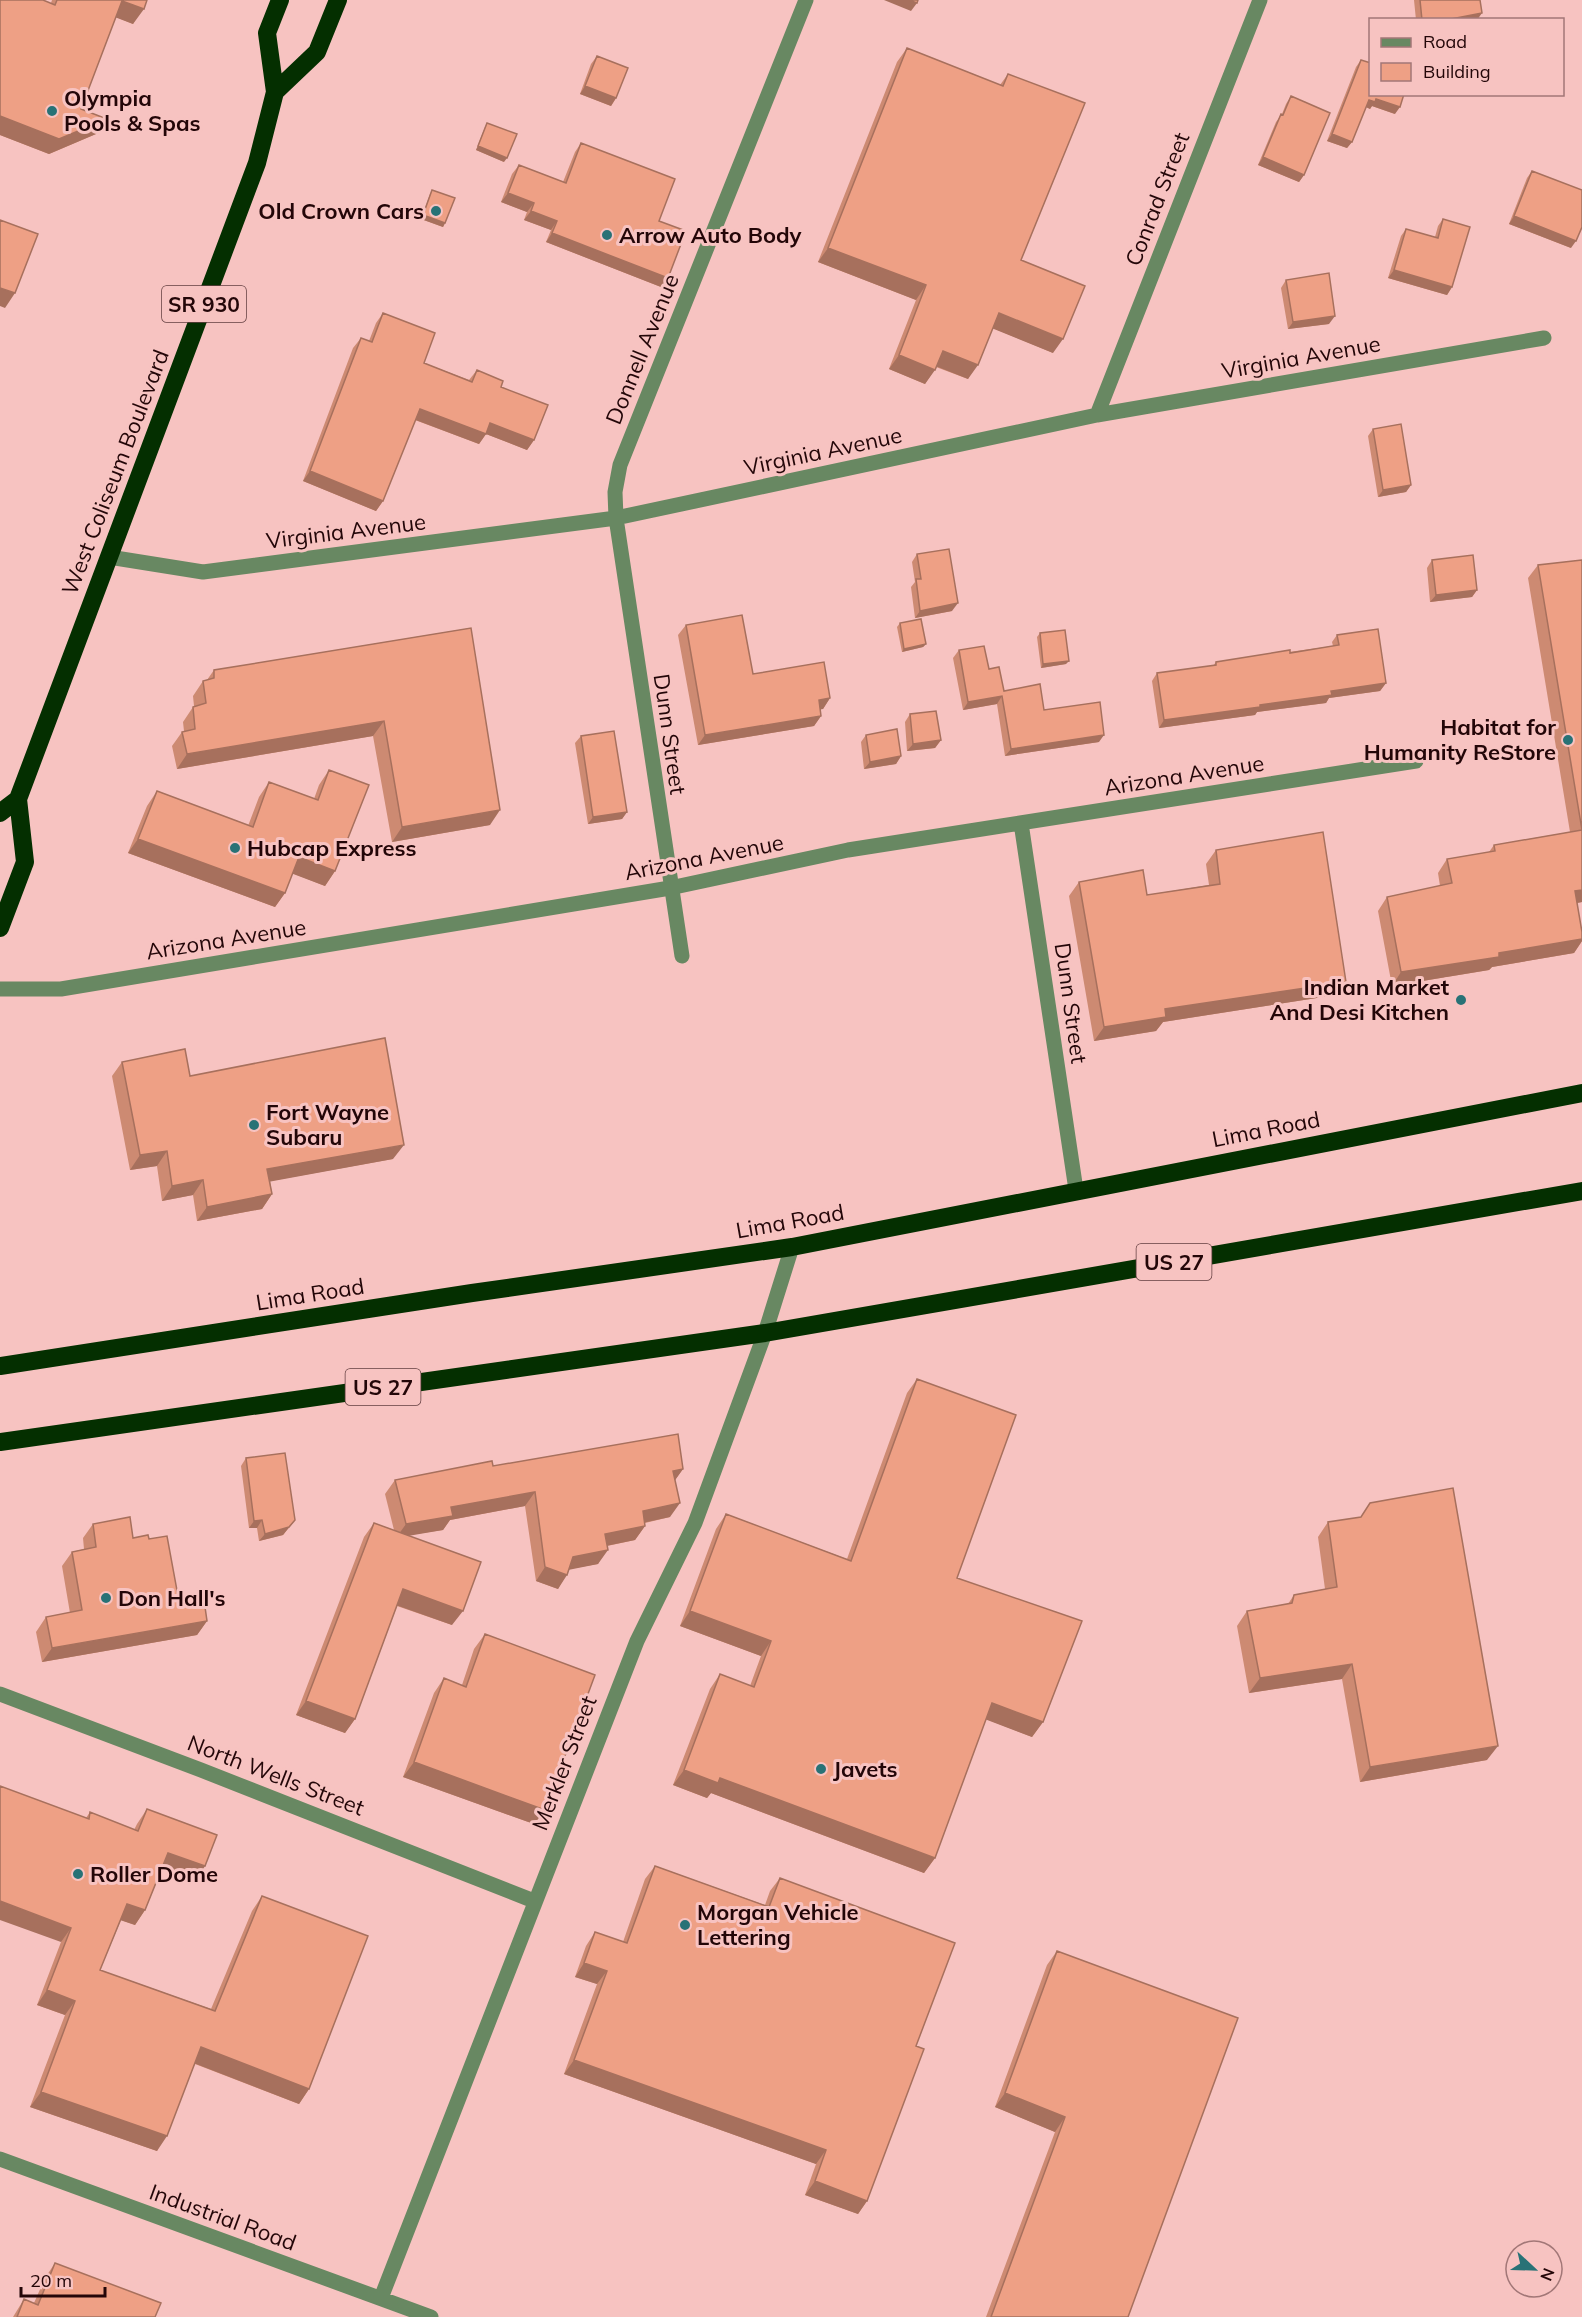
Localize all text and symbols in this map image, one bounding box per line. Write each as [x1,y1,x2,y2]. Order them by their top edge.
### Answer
legend [1369,18,1564,96]
text: Road [1423,30,1467,53]
text: Building [1423,60,1491,83]
place label: Olympia Pools & Spas [64,84,201,137]
marker: Olympia Pools & Spas [45,104,59,118]
street label: Conrad Street [1119,128,1195,270]
place label: Old Crown Cars [258,197,424,225]
marker: Old Crown Cars [429,204,443,218]
place label: Arrow Auto Body [619,221,802,249]
marker: Arrow Auto Body [600,228,614,242]
street label: Donnell Avenue [599,270,685,428]
road number: SR 930 [162,286,246,322]
street label: Virginia Avenue [1219,329,1383,385]
street label: West Coliseum Boulevard [55,345,175,599]
street label: Virginia Avenue [742,421,904,481]
street label: Virginia Avenue [265,507,427,555]
street label: Dunn Street [648,672,692,796]
place label: Habitat for Humanity ReStore [1364,713,1556,766]
marker: Habitat for Humanity ReStore [1561,733,1575,747]
street label: Arizona Avenue [1102,749,1266,801]
street label: Arizona Avenue [622,828,786,886]
place label: Hubcap Express [247,834,417,862]
marker: Hubcap Express [228,841,242,855]
street label: Arizona Avenue [144,913,308,965]
street label: Dunn Street [1049,941,1093,1065]
place label: Indian Market And Desi Kitchen [1270,973,1449,1026]
marker: Indian Market And Desi Kitchen [1454,993,1468,1007]
place label: Fort Wayne Subaru [266,1098,389,1151]
street label: Lima Road [1210,1105,1322,1153]
marker: Fort Wayne Subaru [247,1118,261,1132]
street label: Lima Road [734,1198,846,1244]
road number: US 27 [1136,1244,1212,1280]
street label: Lima Road [254,1272,366,1316]
road number: US 27 [346,1369,421,1405]
place label: Don Hall's [118,1584,226,1612]
marker: Don Hall's [99,1591,113,1605]
street label: Merkler Street [525,1691,603,1834]
street label: North Wells Street [184,1728,369,1822]
place label: Javets [833,1755,898,1783]
marker: Javets [814,1762,828,1776]
place label: Roller Dome [90,1860,218,1888]
marker: Roller Dome [71,1867,85,1881]
place label: Morgan Vehicle Lettering [697,1898,859,1951]
marker: Morgan Vehicle Lettering [678,1918,692,1932]
street label: Industrial Road [146,2177,300,2257]
north arrow [1504,2239,1564,2299]
scale bar [21,2260,105,2298]
text: N [1536,2265,1559,2284]
text: 20 m [30,2269,72,2292]

